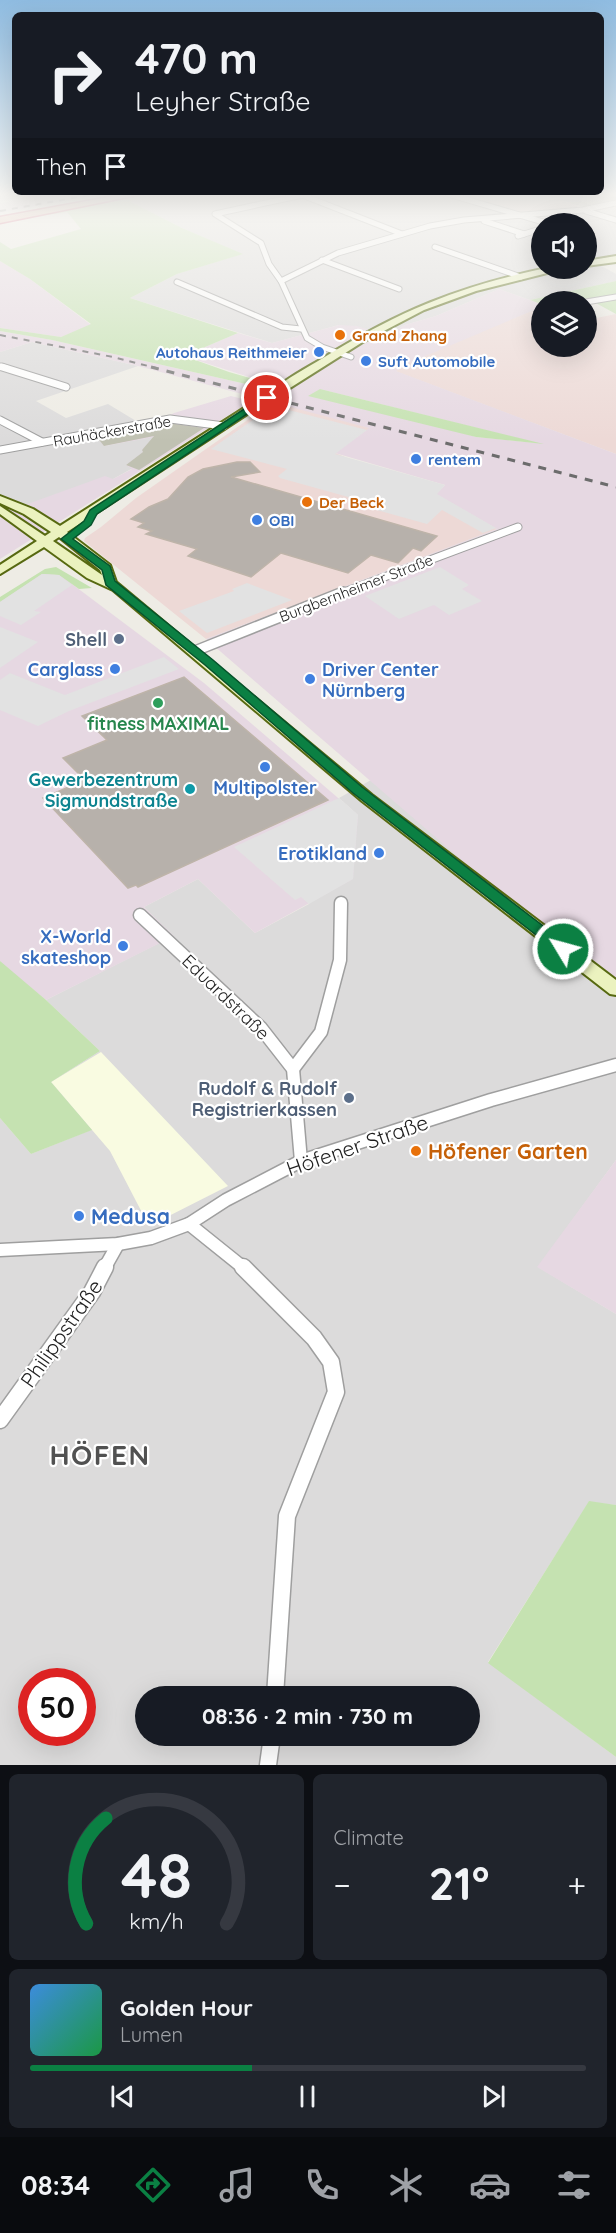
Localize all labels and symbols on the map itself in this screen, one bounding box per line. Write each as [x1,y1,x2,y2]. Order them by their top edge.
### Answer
place label: Grand Zhang [352,326,447,345]
marker: Grand Zhang [333,328,347,342]
place label: Autohaus Reithmeier [156,343,307,362]
marker: Autohaus Reithmeier [312,345,326,359]
place label: Suft Automobile [378,352,495,371]
marker: Suft Automobile [359,354,373,368]
pin [241,372,292,423]
street label: Rauhäckerstraße [52,411,172,451]
place label: rentem [428,450,481,469]
marker: rentem [409,452,423,466]
place label: Der Beck [319,493,384,512]
marker: Der Beck [300,495,314,509]
place label: OBI [269,511,294,530]
marker: OBI [250,513,264,527]
street label: Burgbernheimer Straße [276,550,436,626]
place label: Shell [65,628,107,651]
marker: Shell [112,632,126,646]
place label: Carglass [28,658,103,681]
place label: Driver Center Nürnberg [322,658,439,702]
marker: Carglass [108,662,122,676]
marker: Driver Center Nürnberg [303,672,317,686]
marker: fitness MAXIMAL [151,696,165,710]
place label: fitness MAXIMAL [87,712,229,735]
marker: Multipolster [258,760,272,774]
place label: Gewerbezentrum Sigmundstraße [28,768,178,812]
place label: Multipolster [213,776,317,799]
marker: Gewerbezentrum Sigmundstraße [183,782,197,796]
place label: Erotikland [278,842,367,865]
marker: Erotikland [372,846,386,860]
position arrow [531,917,595,981]
place label: X-World skateshop [21,925,111,969]
marker: X-World skateshop [116,939,130,953]
street label: Eduardstraße [177,949,275,1045]
place label: Rudolf & Rudolf Registrierkassen [192,1077,337,1121]
marker: Rudolf & Rudolf Registrierkassen [342,1091,356,1105]
street label: Höfener Straße [283,1109,431,1181]
place label: Höfener Garten [428,1138,588,1164]
marker: Höfener Garten [409,1144,423,1158]
place label: Medusa [91,1203,170,1229]
marker: Medusa [72,1209,86,1223]
street label: Philippstraße [14,1274,108,1392]
district label: HÖFEN [49,1437,151,1472]
speed limit sign: 50 [18,1668,96,1746]

